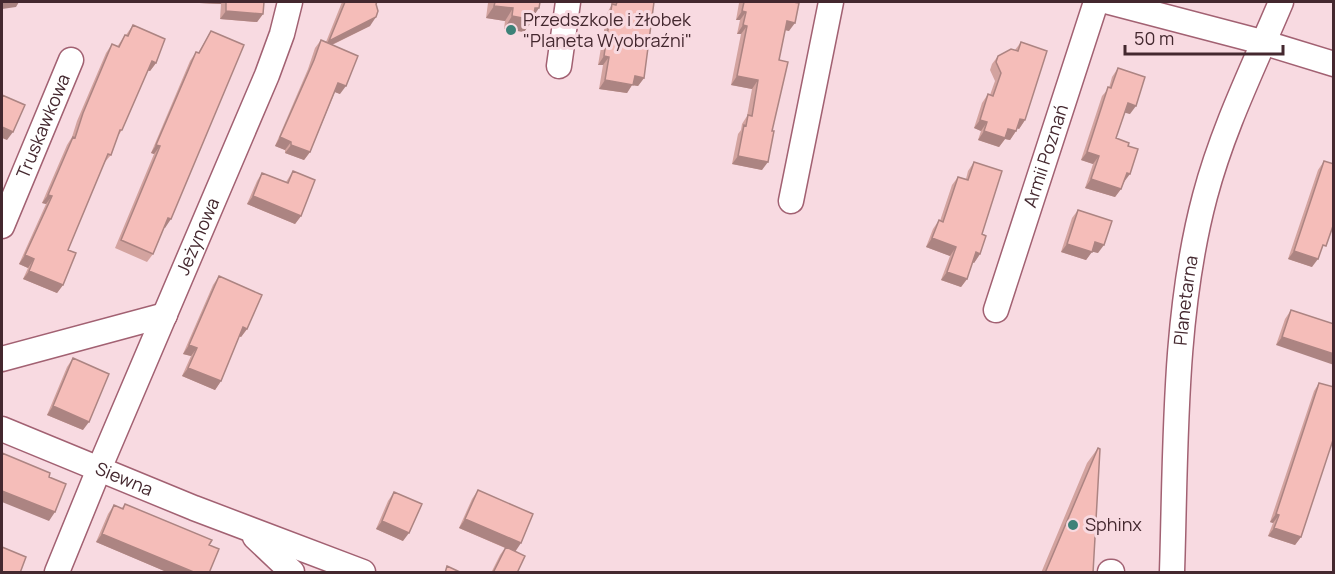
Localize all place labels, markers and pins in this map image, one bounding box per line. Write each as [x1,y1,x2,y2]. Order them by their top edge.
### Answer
place label: Przedszkole i żłobek "Planeta Wyobraźni" [523,7,692,52]
marker: Przedszkole i żłobek "Planeta Wyobraźni" [504,23,518,37]
place label: Sphinx [1085,512,1142,536]
marker: Sphinx [1066,518,1080,532]

